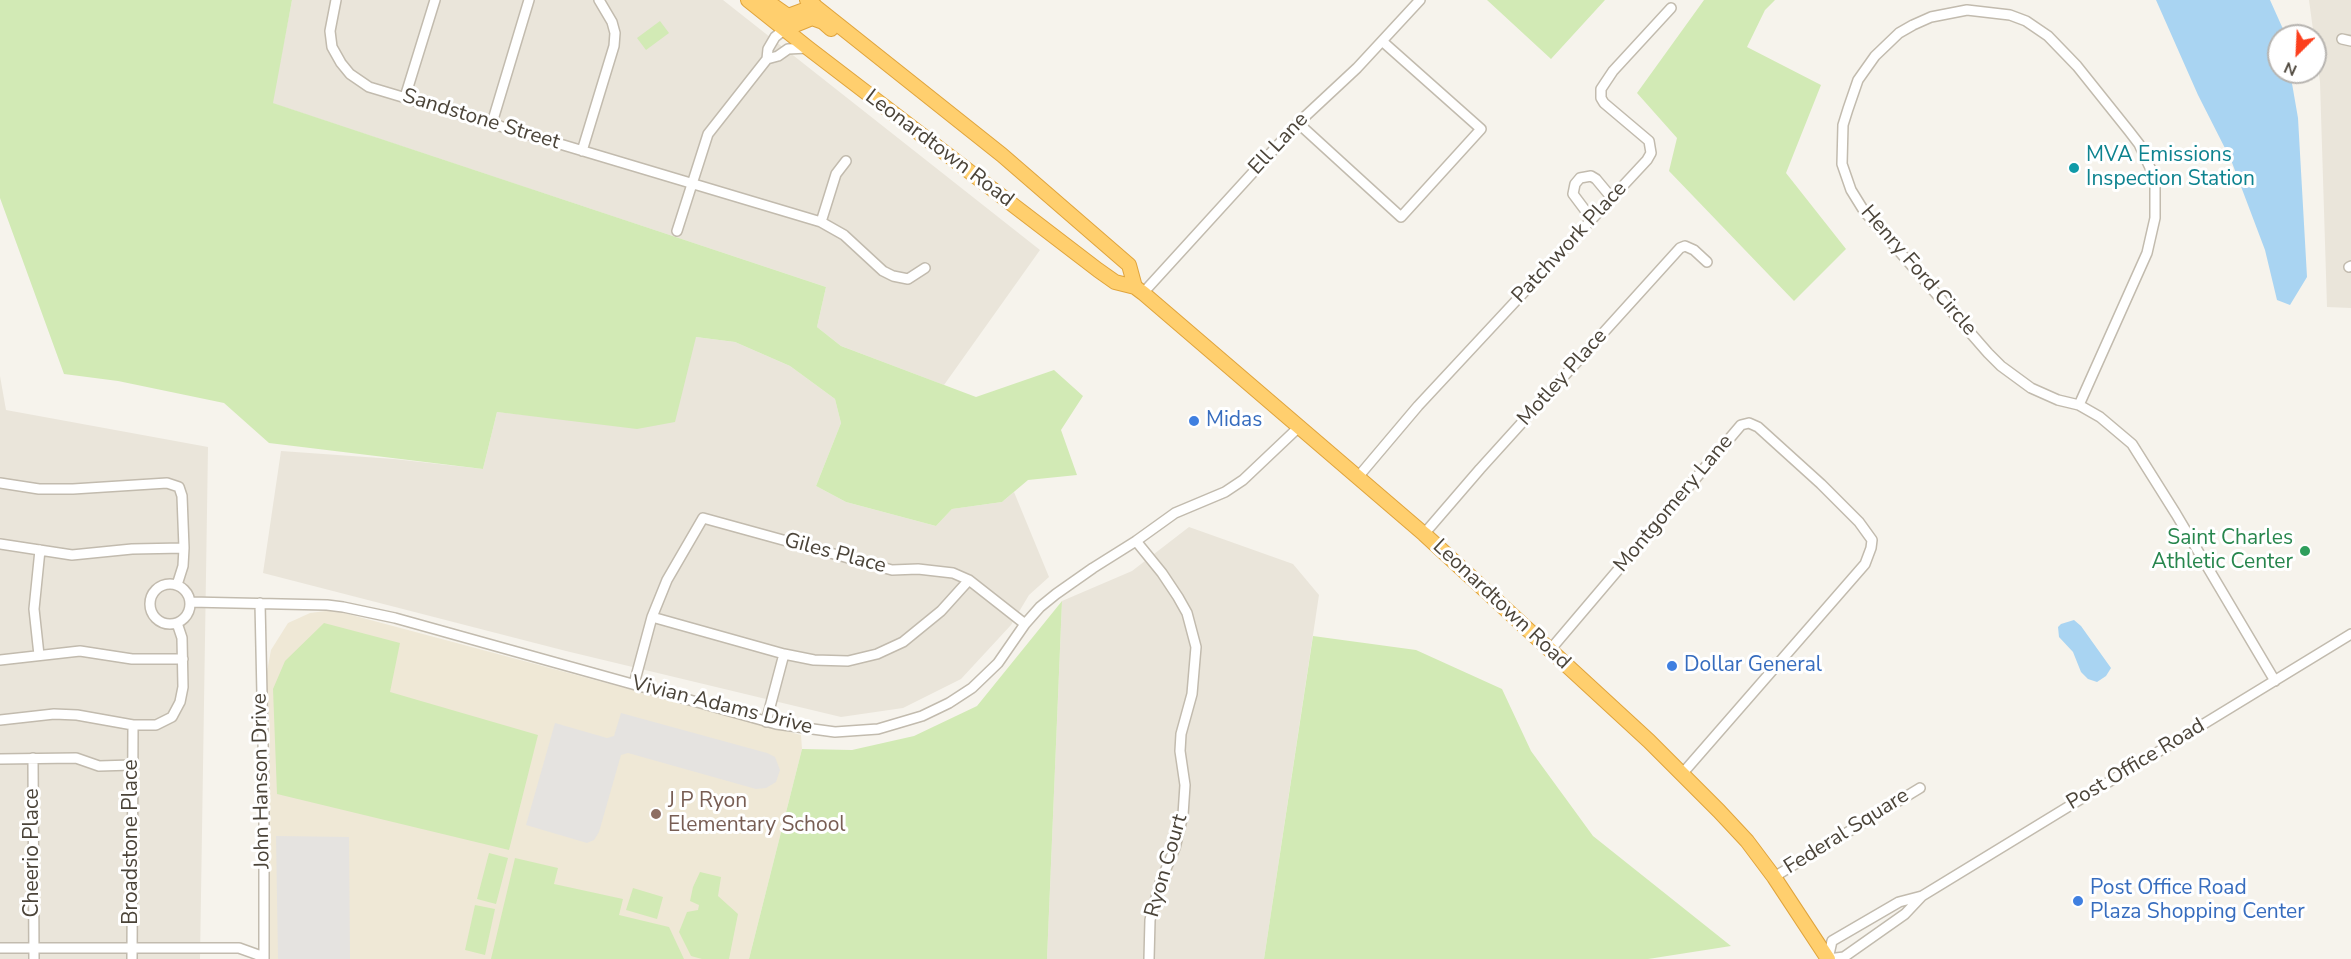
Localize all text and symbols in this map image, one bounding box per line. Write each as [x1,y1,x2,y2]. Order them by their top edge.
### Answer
north arrow [2267,24,2327,84]
text: N [2281,56,2300,81]
street label: Sandstone Street [399,84,563,156]
street label: Leonardtown Road [860,85,1018,213]
street label: Ell Lane [1244,108,1314,180]
place label: MVA Emissions Inspection Station [2086,143,2255,193]
marker: MVA Emissions Inspection Station [2067,161,2081,175]
street label: Patchwork Place [1507,177,1633,309]
street label: Henry Ford Circle [1854,201,1982,341]
street label: Motley Place [1513,324,1613,432]
place label: Midas [1206,408,1262,434]
marker: Midas [1187,414,1201,428]
street label: Montgomery Lane [1609,430,1739,578]
place label: Saint Charles Athletic Center [2152,526,2293,576]
street label: Giles Place [781,528,889,580]
street label: Leonardtown Road [1427,535,1575,675]
marker: Saint Charles Athletic Center [2298,544,2312,558]
place label: Dollar General [1684,653,1822,679]
marker: Dollar General [1665,659,1679,673]
street label: Vivian Adams Drive [629,671,815,741]
street label: John Hanson Drive [248,693,276,869]
street label: Post Office Road [2062,714,2210,816]
street label: Broadstone Place [119,759,145,925]
street label: Federal Square [1780,784,1914,880]
street label: Cheerio Place [20,788,46,918]
place label: J P Ryon Elementary School [668,789,846,839]
marker: J P Ryon Elementary School [649,807,663,821]
street label: Ryon Court [1140,812,1194,920]
place label: Post Office Road Plaza Shopping Center [2090,876,2305,926]
marker: Post Office Road Plaza Shopping Center [2071,894,2085,908]

